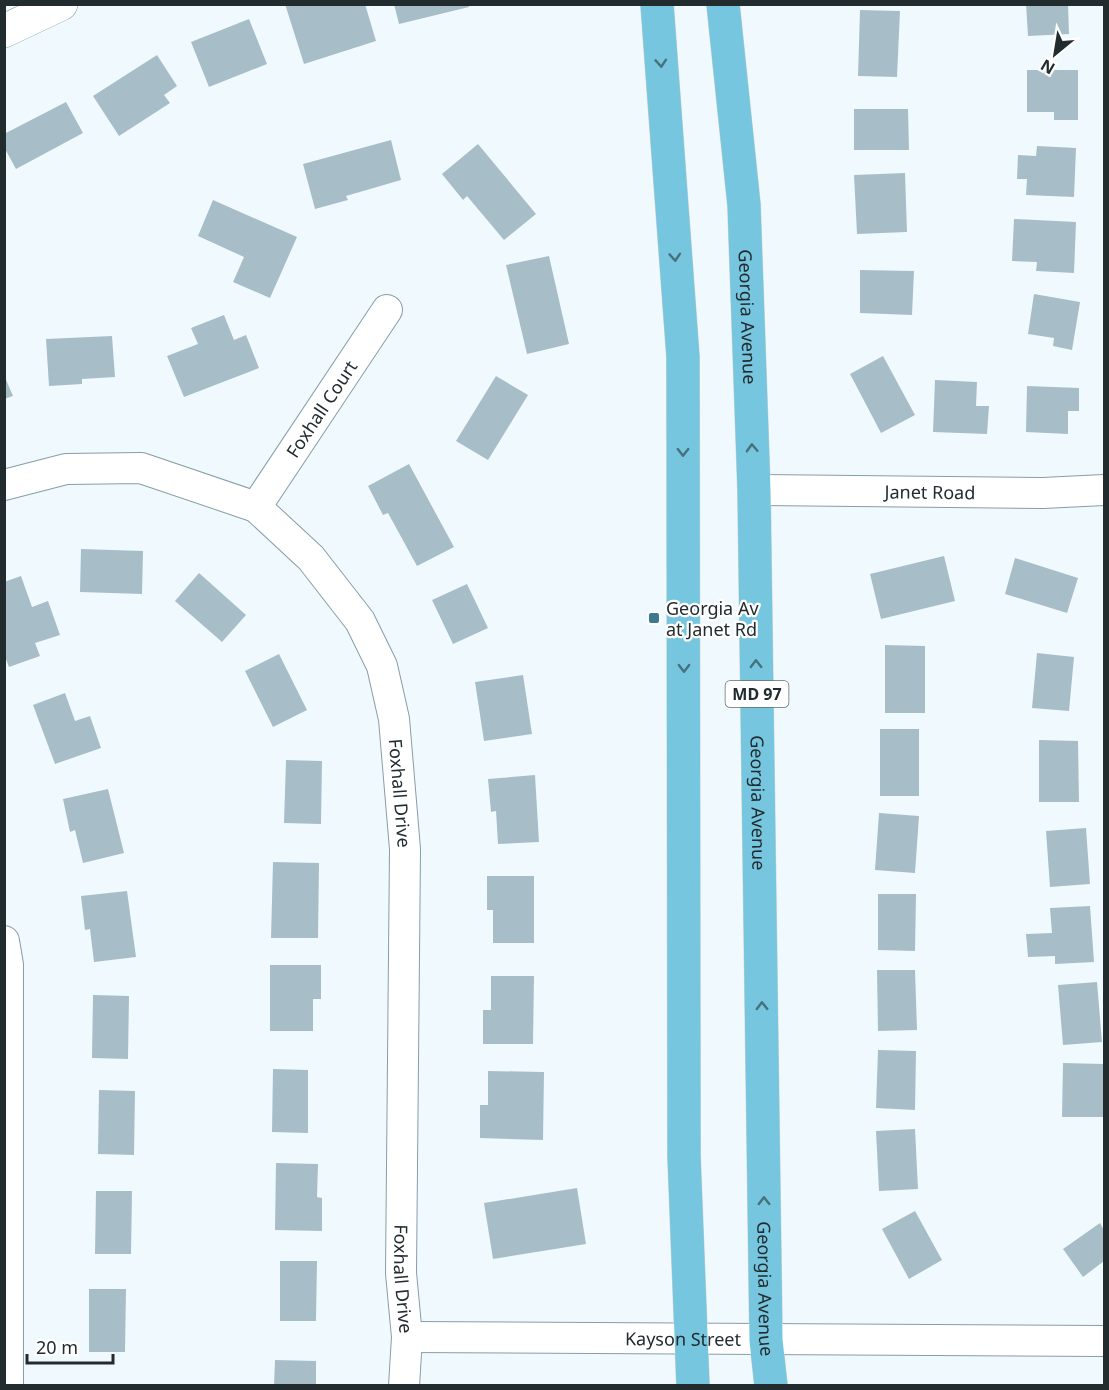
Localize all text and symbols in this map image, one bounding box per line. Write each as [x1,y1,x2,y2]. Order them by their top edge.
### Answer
north arrow [1025,24,1085,84]
text: N [1036,54,1059,80]
one-way arrow [654,58,667,67]
street label: Georgia Avenue [734,249,762,385]
one-way arrow [669,253,682,262]
street label: Foxhall Court [280,355,363,462]
one-way arrow [746,444,759,453]
one-way arrow [677,448,689,457]
street label: Janet Road [882,479,976,504]
place label: Georgia Av at Janet Rd [666,596,759,641]
marker: Georgia Av at Janet Rd [647,611,661,625]
one-way arrow [750,660,763,669]
one-way arrow [678,664,690,673]
road number: MD 97 [726,681,789,707]
street label: Georgia Avenue [745,735,771,870]
street label: Foxhall Drive [384,738,417,848]
one-way arrow [755,1002,768,1011]
one-way arrow [758,1197,771,1206]
street label: Georgia Avenue [752,1221,780,1357]
street label: Foxhall Drive [389,1224,419,1334]
street label: Kayson Street [625,1326,742,1351]
scale bar [27,1327,112,1365]
text: 20 m [36,1335,78,1359]

